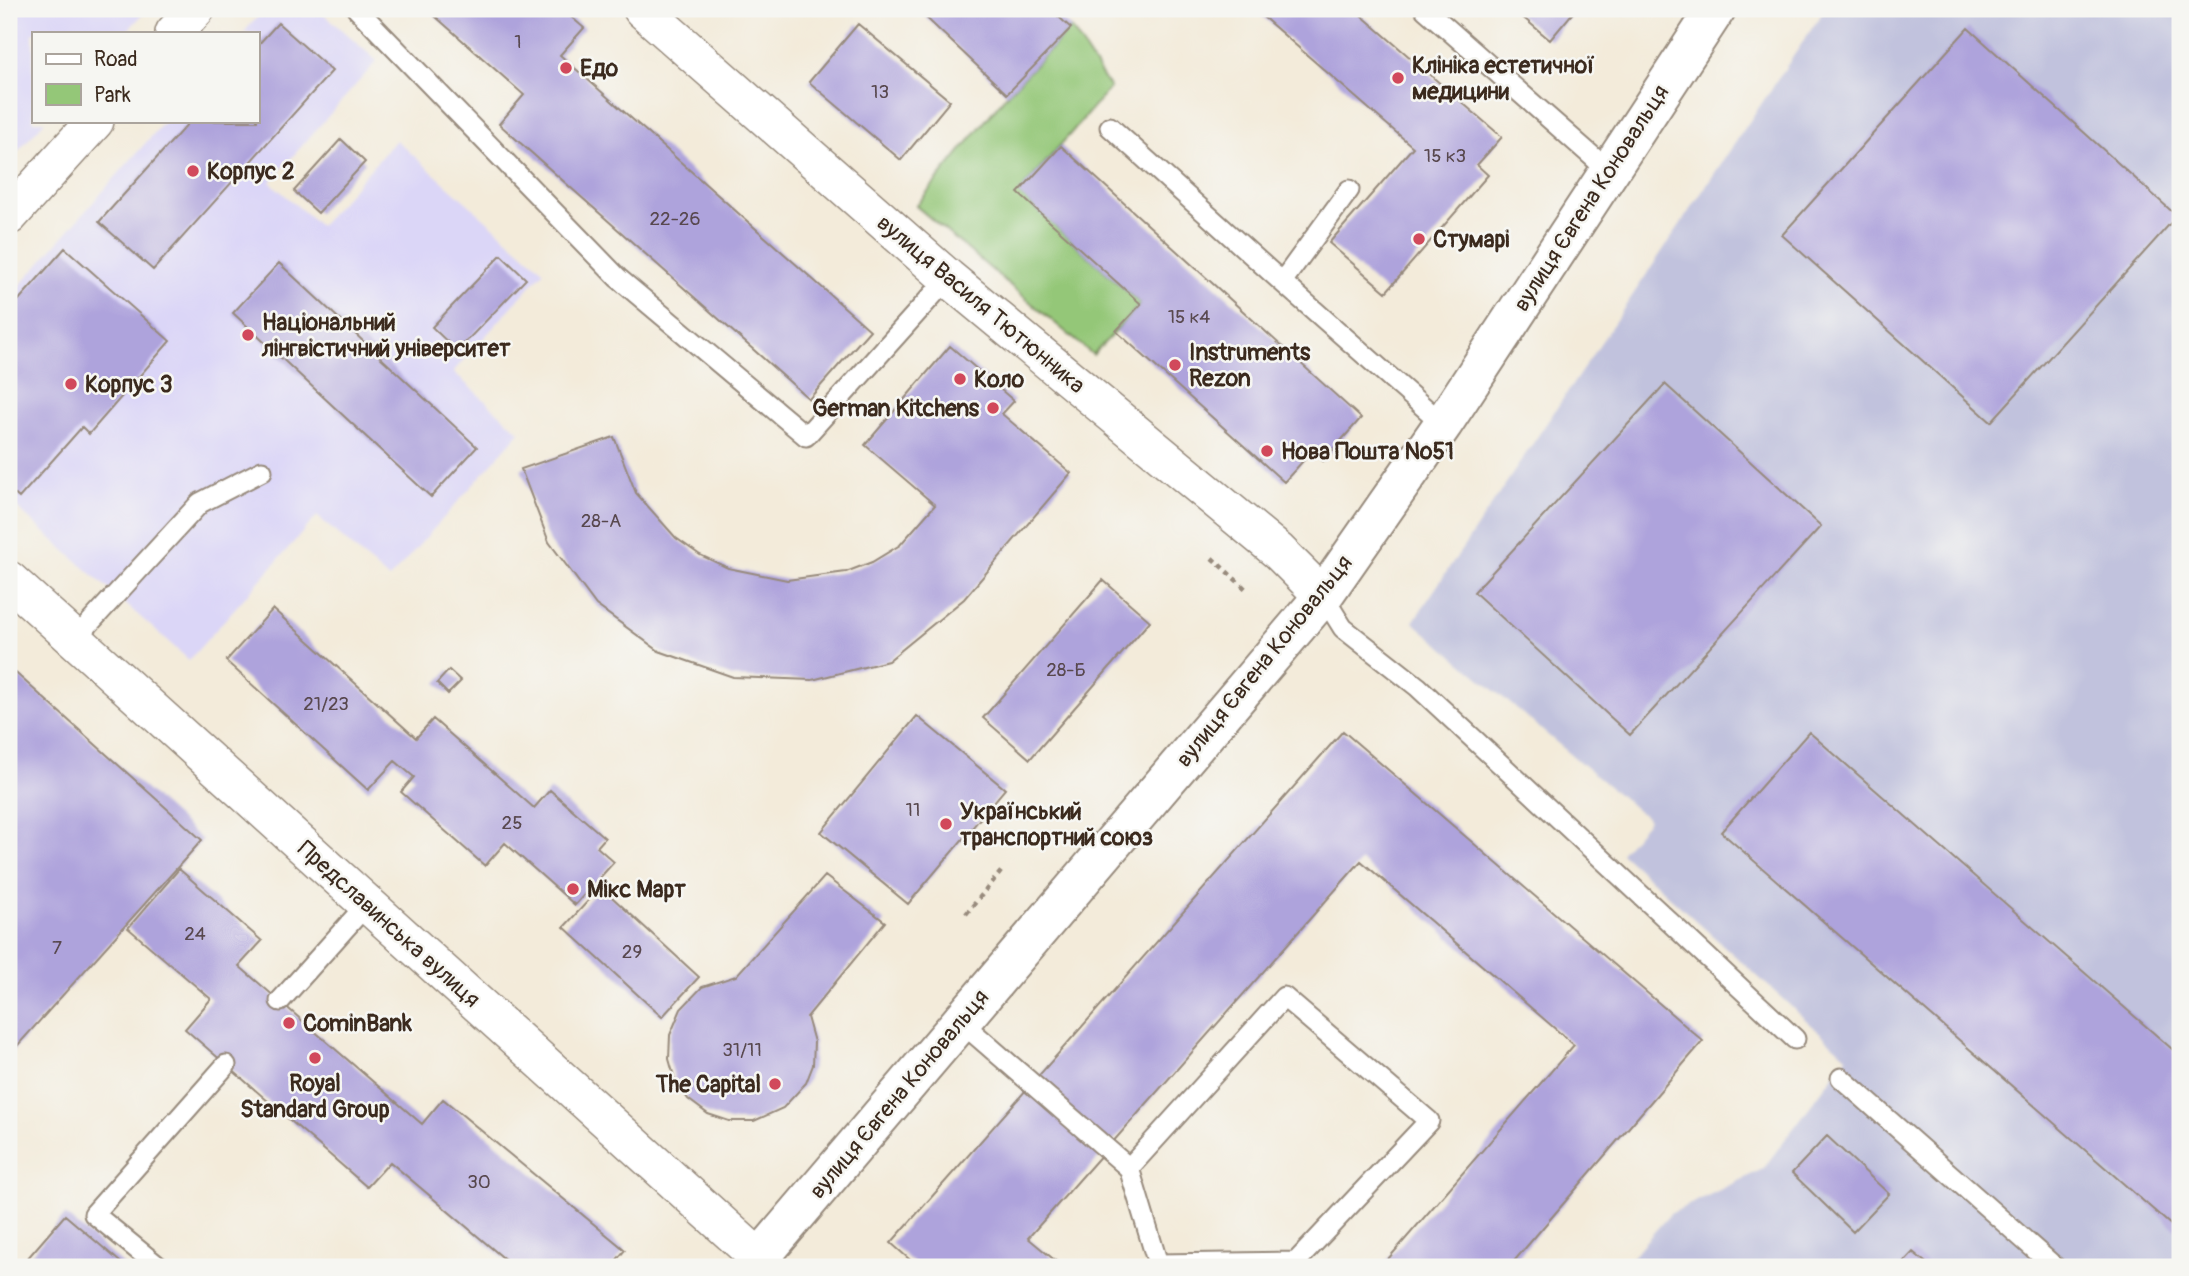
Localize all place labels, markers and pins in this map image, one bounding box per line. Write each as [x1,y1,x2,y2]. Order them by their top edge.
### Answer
place label: Клініка естетичної медицини [1412,51,1595,106]
place label: Едо [580,54,619,83]
marker: Едо [558,60,574,76]
marker: Клініка естетичної медицини [1390,70,1406,86]
place label: Корпус 2 [207,157,295,186]
marker: Корпус 2 [185,163,201,179]
place label: Стумарі [1433,225,1509,254]
marker: Стумарі [1411,231,1427,247]
place label: Національний лінгвістичний університет [261,308,511,363]
marker: Національний лінгвістичний університет [240,327,256,343]
place label: Instruments Rezon [1189,338,1311,393]
marker: Instruments Rezon [1167,357,1183,373]
place label: Коло [974,365,1025,394]
place label: Корпус 3 [85,370,172,399]
marker: Коло [952,371,968,387]
marker: Корпус 3 [63,376,79,392]
place label: German Kitchens [812,394,980,423]
marker: German Kitchens [985,400,1001,416]
place label: Нова Пошта №51 [1281,437,1454,466]
marker: Нова Пошта №51 [1259,443,1275,459]
place label: Український транспортний союз [960,797,1153,852]
marker: Український транспортний союз [938,816,954,832]
place label: Мікс Март [587,875,686,904]
marker: Мікс Март [565,881,581,897]
place label: CominBank [303,1009,412,1038]
marker: CominBank [281,1015,297,1031]
marker: Royal Standard Group [307,1050,323,1066]
place label: Royal Standard Group [240,1069,390,1124]
place label: The Capital [655,1070,761,1099]
marker: The Capital [767,1076,783,1092]

